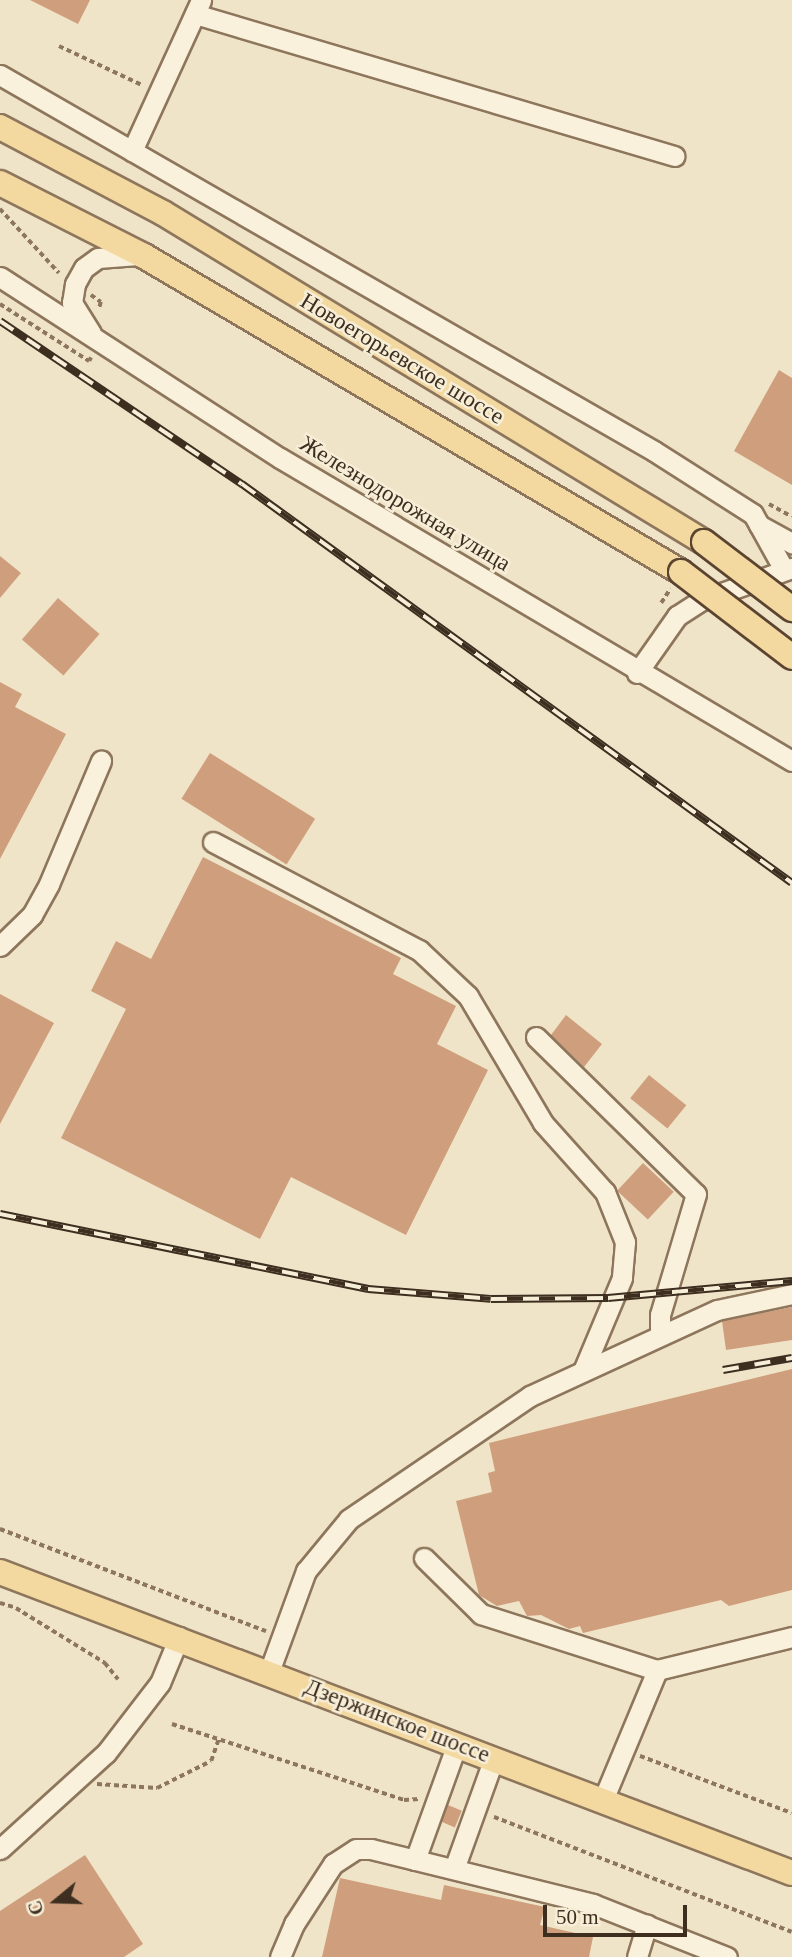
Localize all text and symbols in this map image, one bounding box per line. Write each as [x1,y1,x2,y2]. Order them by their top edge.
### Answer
street label: Новоегорьевское шоссе [295,287,509,431]
street label: Железнодорожная улица [295,430,515,578]
street label: Дзержинское шоссе [300,1673,494,1769]
north arrow [21,1866,91,1936]
scale bar [547,1890,690,1934]
text: С [24,1898,48,1918]
text: 50 m [556,1905,599,1929]

